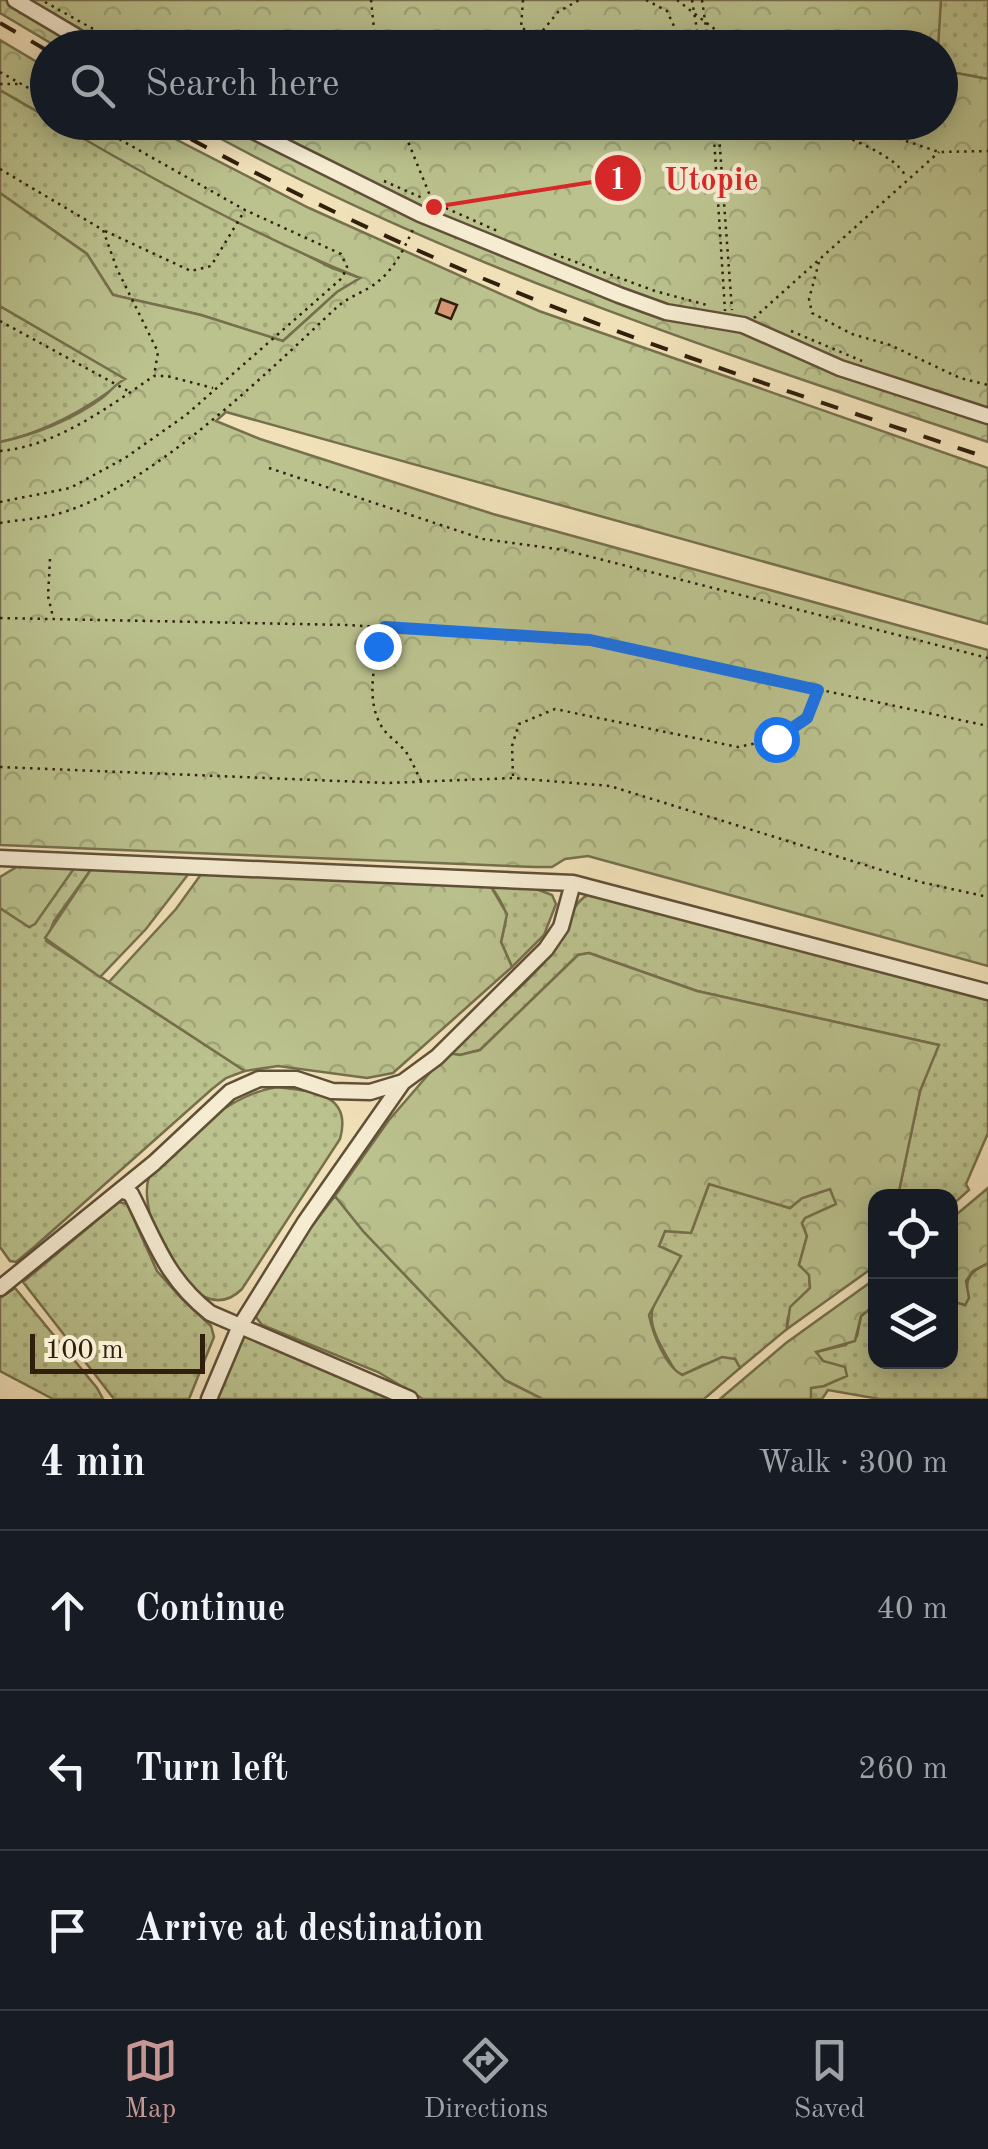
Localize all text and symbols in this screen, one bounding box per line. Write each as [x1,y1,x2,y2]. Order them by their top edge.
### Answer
search box [30,30,958,140]
icon: search [65,58,120,113]
text: Search here [145,66,340,104]
callout: Utopie [593,147,778,209]
text: 1 [609,166,627,196]
text: Utopie [663,166,759,198]
route end [356,624,402,670]
route start [754,717,800,763]
map controls [868,1189,958,1369]
button: locate [868,1189,958,1279]
button: layers [868,1279,958,1369]
scale bar [30,1329,205,1374]
text: 100 m [45,1337,124,1365]
text: 4 min [40,1443,146,1485]
text: Walk · 300 m [758,1448,948,1480]
icon: ahead [40,1583,95,1638]
text: Continue [135,1591,285,1629]
text: 40 m [877,1594,948,1626]
icon: left [40,1743,95,1798]
text: Turn left [135,1751,288,1789]
text: 260 m [858,1754,948,1786]
icon: arrive [40,1903,95,1958]
text: Arrive at destination [135,1911,484,1949]
tab: Map [123,2033,178,2128]
tab: Directions [424,2033,548,2128]
tab: Saved [794,2033,865,2128]

